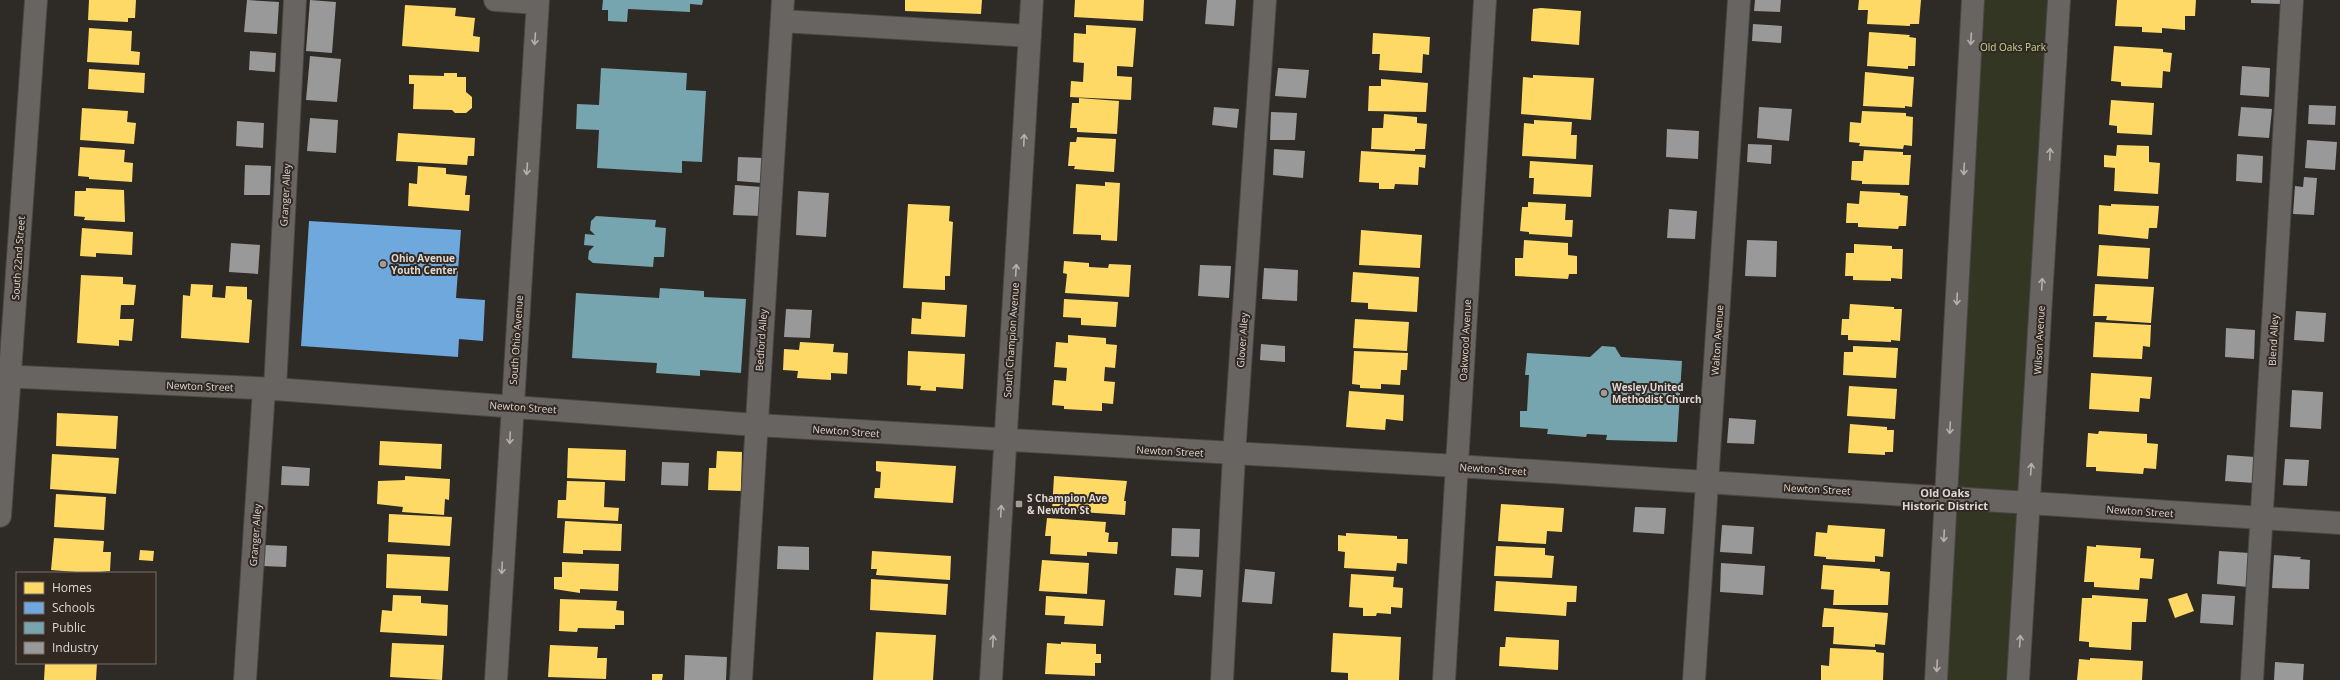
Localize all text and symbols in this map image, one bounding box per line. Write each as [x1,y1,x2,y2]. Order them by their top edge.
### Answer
one-way arrow [532,32,539,45]
one-way arrow [1967,32,1974,45]
park label: Old Oaks Park [1980,40,2047,54]
one-way arrow [1020,134,1027,147]
one-way arrow [2046,148,2054,161]
street label: Granger Alley [276,162,294,227]
one-way arrow [523,162,530,175]
one-way arrow [1960,162,1967,175]
street label: South 22nd Street [8,215,28,300]
place label: Ohio Avenue Youth Center [391,251,458,277]
marker: Ohio Avenue Youth Center [378,259,388,269]
one-way arrow [1012,264,1019,277]
one-way arrow [2039,278,2046,291]
street label: South Champion Avenue [1000,282,1022,398]
one-way arrow [1953,292,1960,305]
street label: South Ohio Avenue [506,294,526,385]
street label: Oakwood Avenue [1456,298,1474,381]
street label: Walton Avenue [1708,304,1726,376]
street label: Wilson Avenue [2030,305,2048,375]
street label: Bedford Alley [752,307,770,372]
street label: Glover Alley [1233,311,1251,368]
street label: Blend Alley [2265,313,2281,366]
street label: Newton Street [166,378,234,394]
place label: Wesley United Methodist Church [1612,380,1702,406]
marker: Wesley United Methodist Church [1599,388,1609,398]
street label: Newton Street [489,398,557,416]
one-way arrow [1946,421,1953,434]
street label: Newton Street [812,422,880,440]
one-way arrow [506,431,513,444]
street label: Newton Street [1136,442,1204,460]
street label: Newton Street [1459,460,1527,478]
one-way arrow [2028,463,2035,476]
street label: Newton Street [1783,480,1851,498]
district label: Old Oaks Historic District [1902,485,1988,513]
place label: S Champion Ave & Newton St [1027,491,1107,517]
marker: S Champion Ave & Newton St [1014,499,1024,509]
street label: Granger Alley [246,502,264,567]
street label: Newton Street [2106,502,2174,520]
one-way arrow [997,505,1005,518]
one-way arrow [1941,529,1948,542]
one-way arrow [498,561,506,574]
legend [16,572,156,664]
text: Homes [52,579,92,596]
text: Schools [52,599,95,616]
text: Public [52,619,86,636]
one-way arrow [990,635,997,648]
one-way arrow [2017,635,2024,648]
text: Industry [52,639,99,656]
one-way arrow [1933,659,1941,672]

